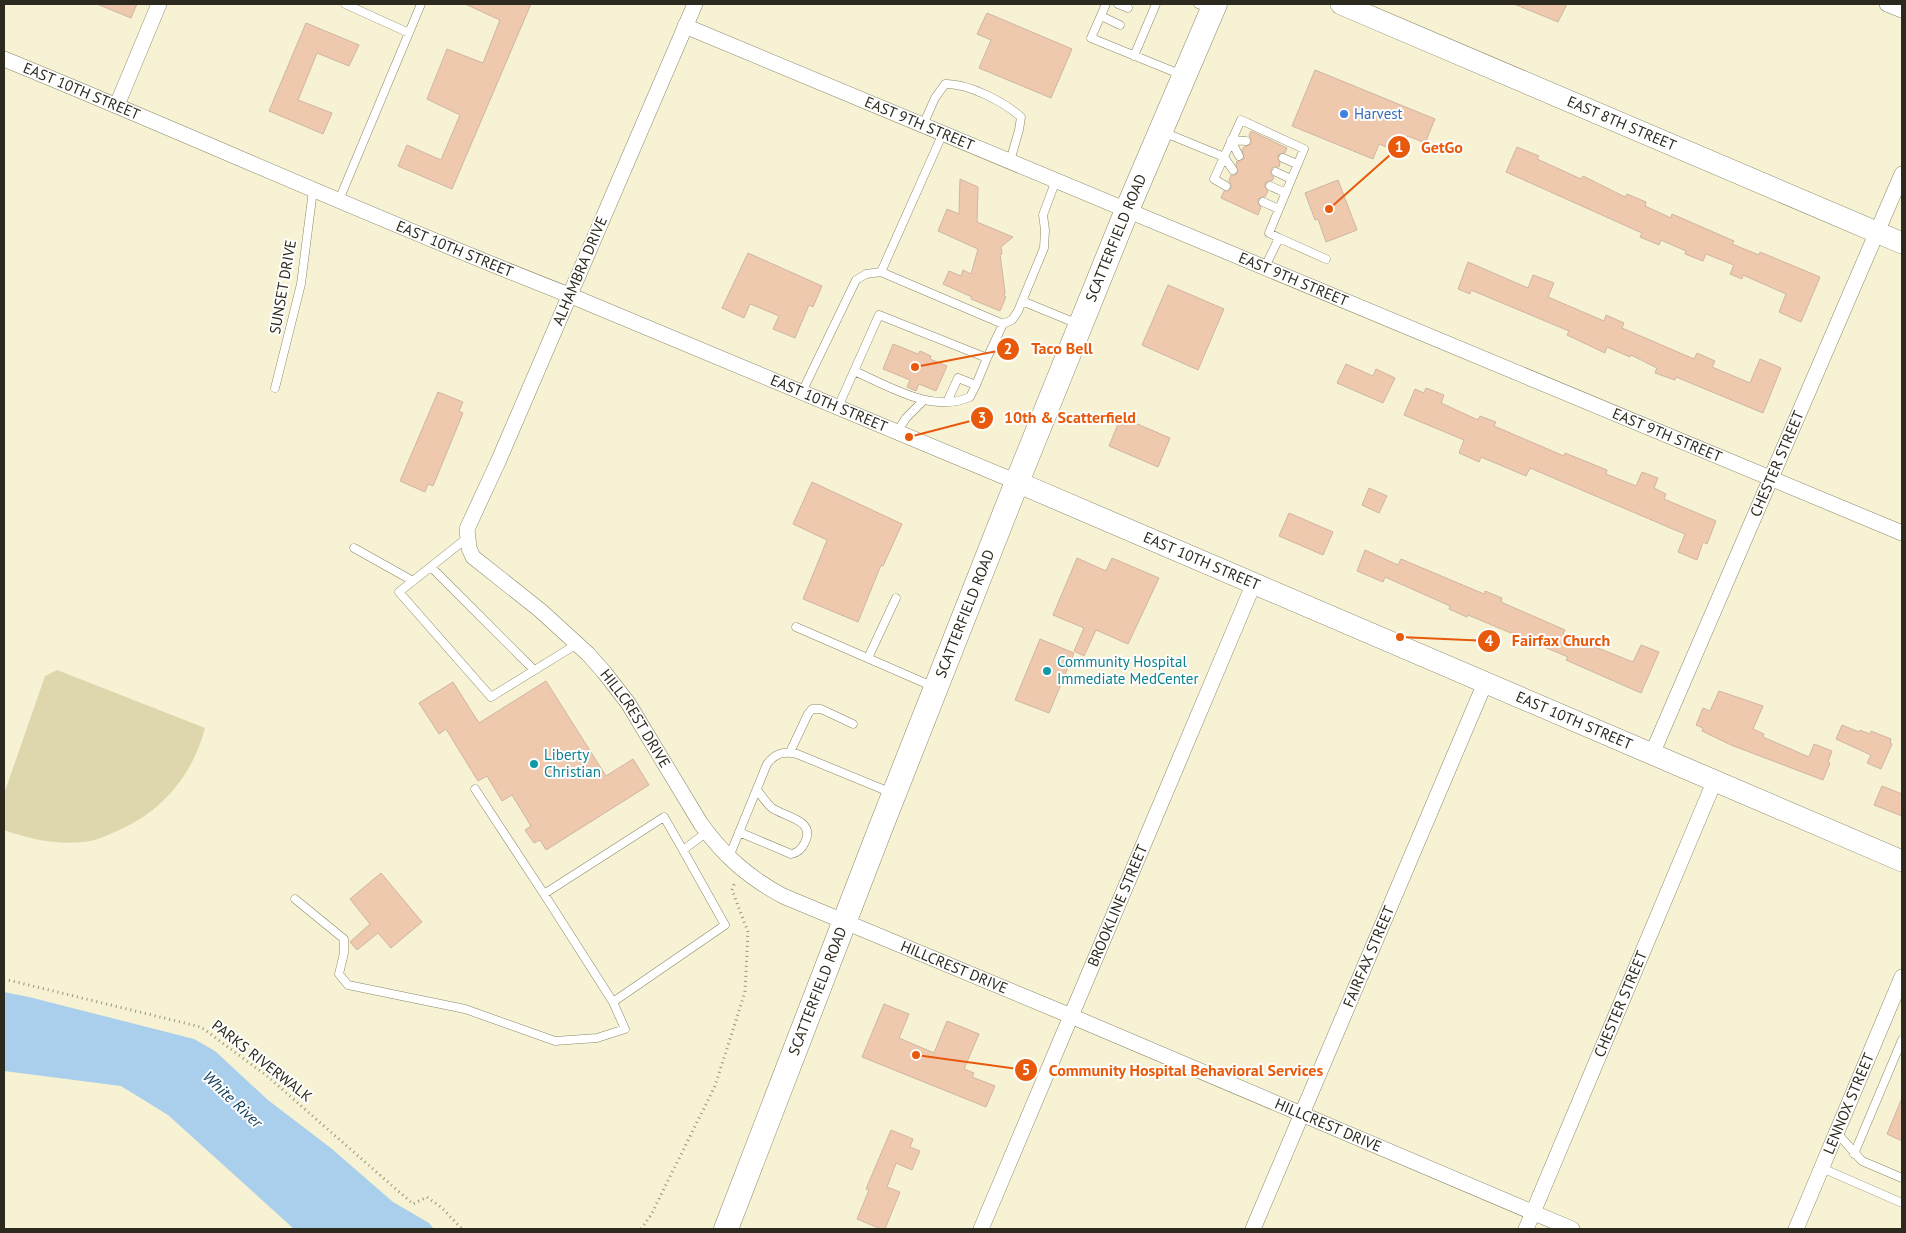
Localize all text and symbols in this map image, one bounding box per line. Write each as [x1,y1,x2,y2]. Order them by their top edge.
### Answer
street label: EAST 10TH STREET [20,58,144,124]
street label: EAST 8TH STREET [1564,91,1680,155]
street label: EAST 9TH STREET [862,92,978,155]
place label: Harvest [1354,104,1403,123]
marker: Harvest [1338,108,1350,120]
callout: GetGo [1386,131,1473,162]
text: 1 [1395,137,1403,156]
text: GetGo [1421,137,1463,157]
street label: SCATTERFIELD ROAD [1081,171,1150,304]
street label: ALHAMBRA DRIVE [548,214,611,328]
street label: EAST 10TH STREET [393,216,517,281]
street label: SUNSET DRIVE [265,238,300,335]
street label: EAST 9TH STREET [1236,248,1352,310]
callout: Taco Bell [996,333,1103,364]
text: Taco Bell [1031,338,1093,358]
text: 2 [1004,339,1012,358]
street label: EAST 10TH STREET [768,370,891,436]
callout: 10th & Scatterfield [969,402,1146,433]
street label: EAST 9TH STREET [1610,403,1726,466]
text: 10th & Scatterfield [1004,407,1136,427]
street label: CHESTER STREET [1745,407,1808,520]
text: 3 [978,408,986,427]
street label: EAST 10TH STREET [1141,527,1264,594]
street label: SCATTERFIELD ROAD [931,547,998,681]
callout: Fairfax Church [1477,625,1621,656]
text: Fairfax Church [1512,630,1610,650]
text: 4 [1485,631,1494,650]
place label: Community Hospital Immediate MedCenter [1057,652,1198,688]
street label: HILLCREST DRIVE [596,665,675,771]
marker: Community Hospital Immediate MedCenter [1041,665,1053,677]
street label: EAST 10TH STREET [1513,687,1636,754]
place label: Liberty Christian [544,745,601,781]
marker: Liberty Christian [528,758,540,770]
street label: BROOKLINE STREET [1083,841,1152,969]
street label: FAIRFAX STREET [1338,902,1399,1010]
street label: SCATTERFIELD ROAD [784,924,851,1058]
street label: HILLCREST DRIVE [898,936,1011,998]
street label: CHESTER STREET [1589,947,1651,1060]
street label: PARKS RIVERWALK [208,1016,316,1106]
street label: LENNOX STREET [1819,1049,1878,1157]
callout: Community Hospital Behavioral Services [1013,1055,1333,1086]
text: 5 [1022,1060,1030,1079]
text: Community Hospital Behavioral Services [1049,1060,1323,1080]
water label: White River [199,1066,268,1133]
street label: HILLCREST DRIVE [1272,1094,1384,1156]

